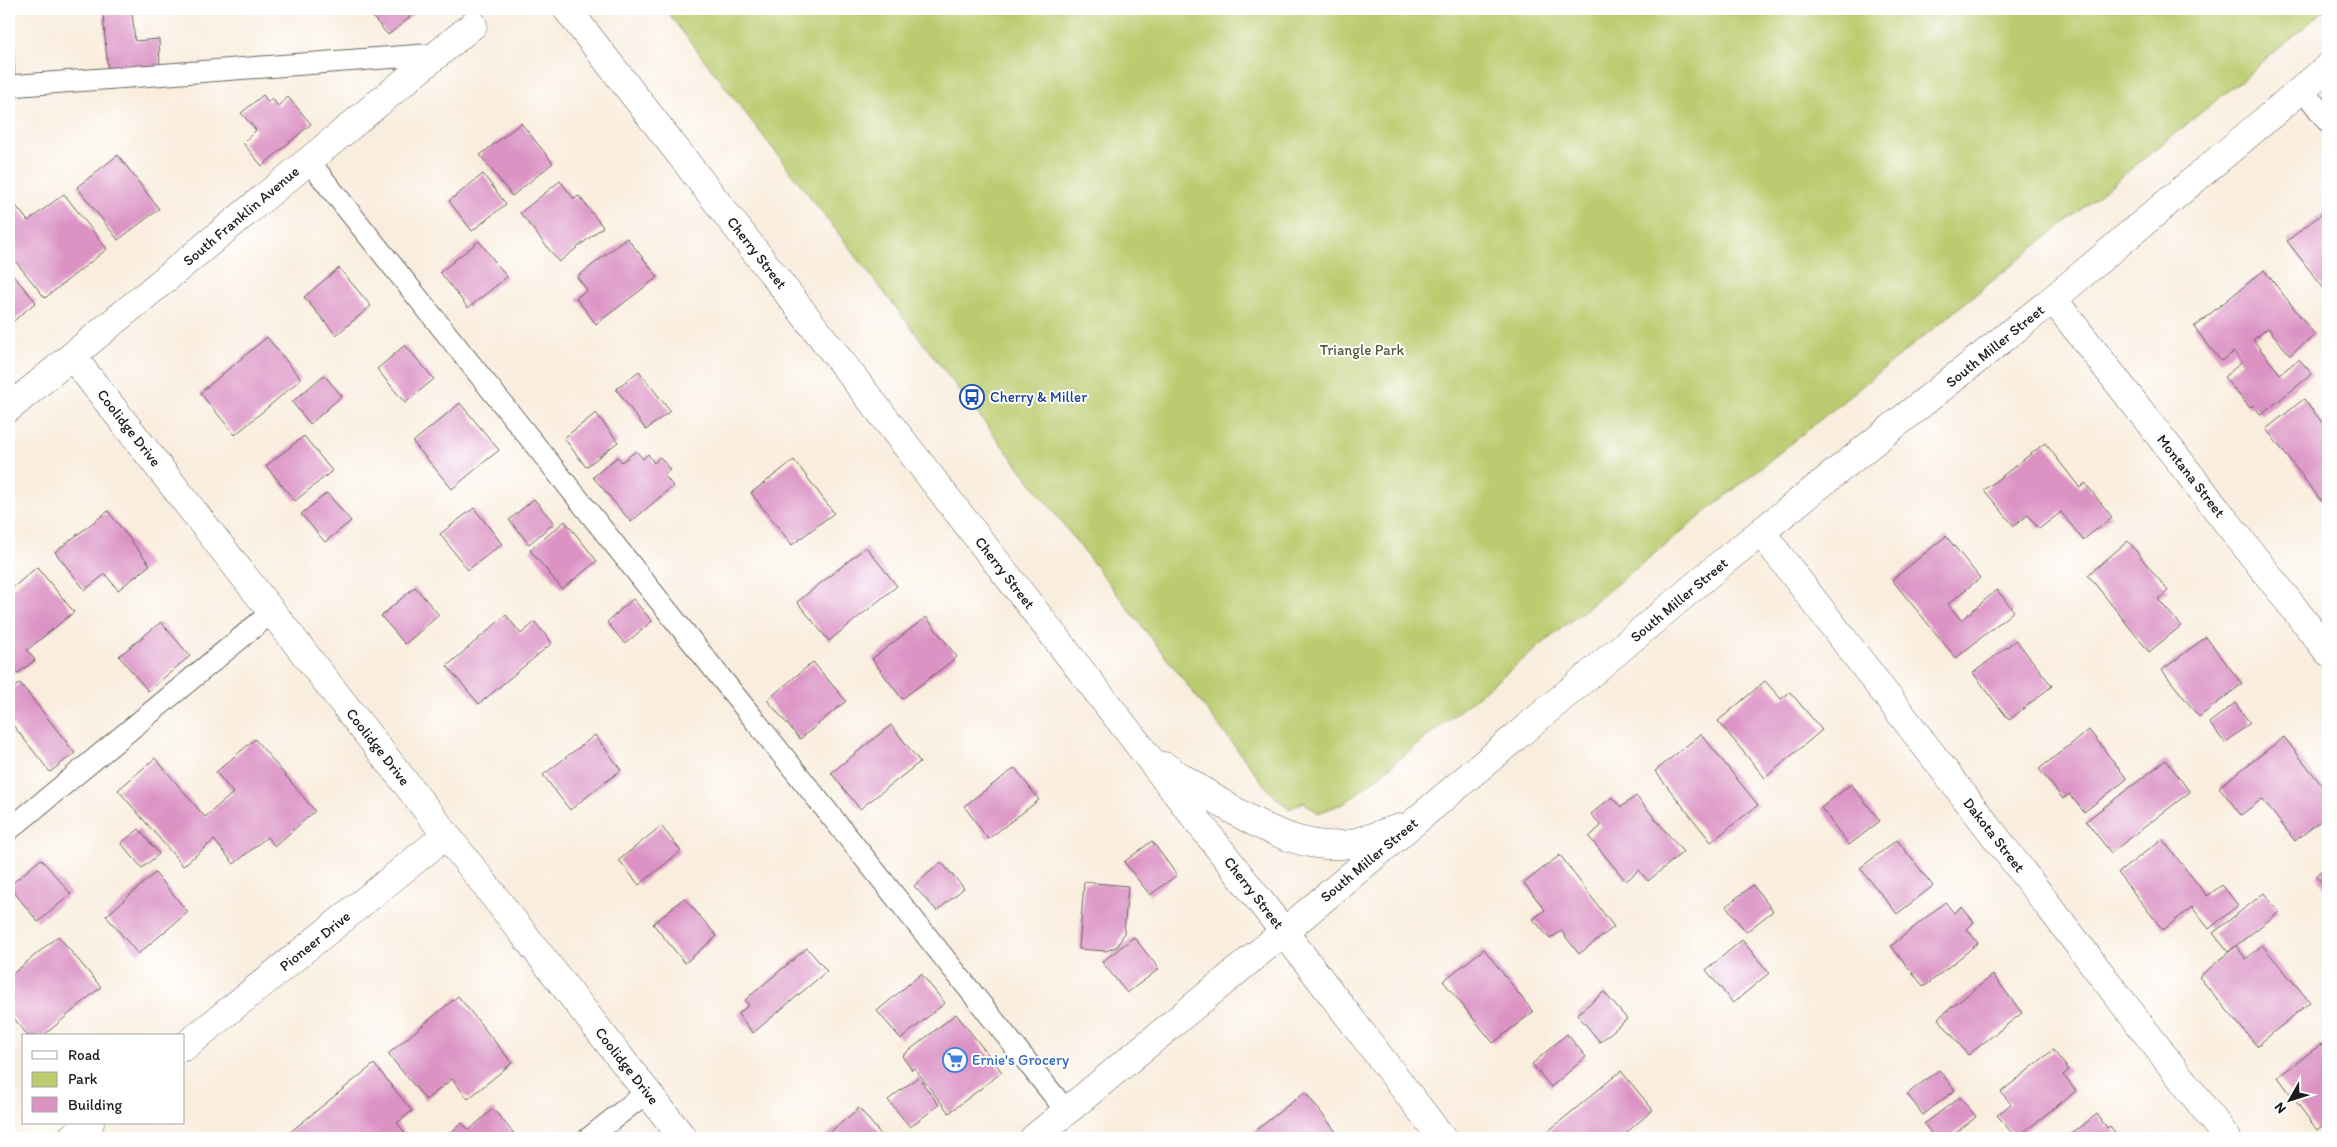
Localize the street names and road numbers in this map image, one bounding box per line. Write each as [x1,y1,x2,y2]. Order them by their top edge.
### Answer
street label: South Franklin Avenue [179,162,303,270]
street label: Cherry Street [723,213,791,293]
street label: South Miller Street [1942,301,2048,391]
street label: Coolidge Drive [93,386,165,470]
street label: Montana Street [2153,431,2229,521]
street label: Cherry Street [971,533,1039,613]
street label: South Miller Street [1627,554,1732,646]
street label: Coolidge Drive [342,705,414,789]
street label: Dakota Street [1959,794,2029,876]
street label: South Miller Street [1317,814,1422,906]
street label: Cherry Street [1220,853,1288,933]
street label: Pioneer Drive [276,907,354,975]
street label: Coolidge Drive [591,1024,663,1108]

